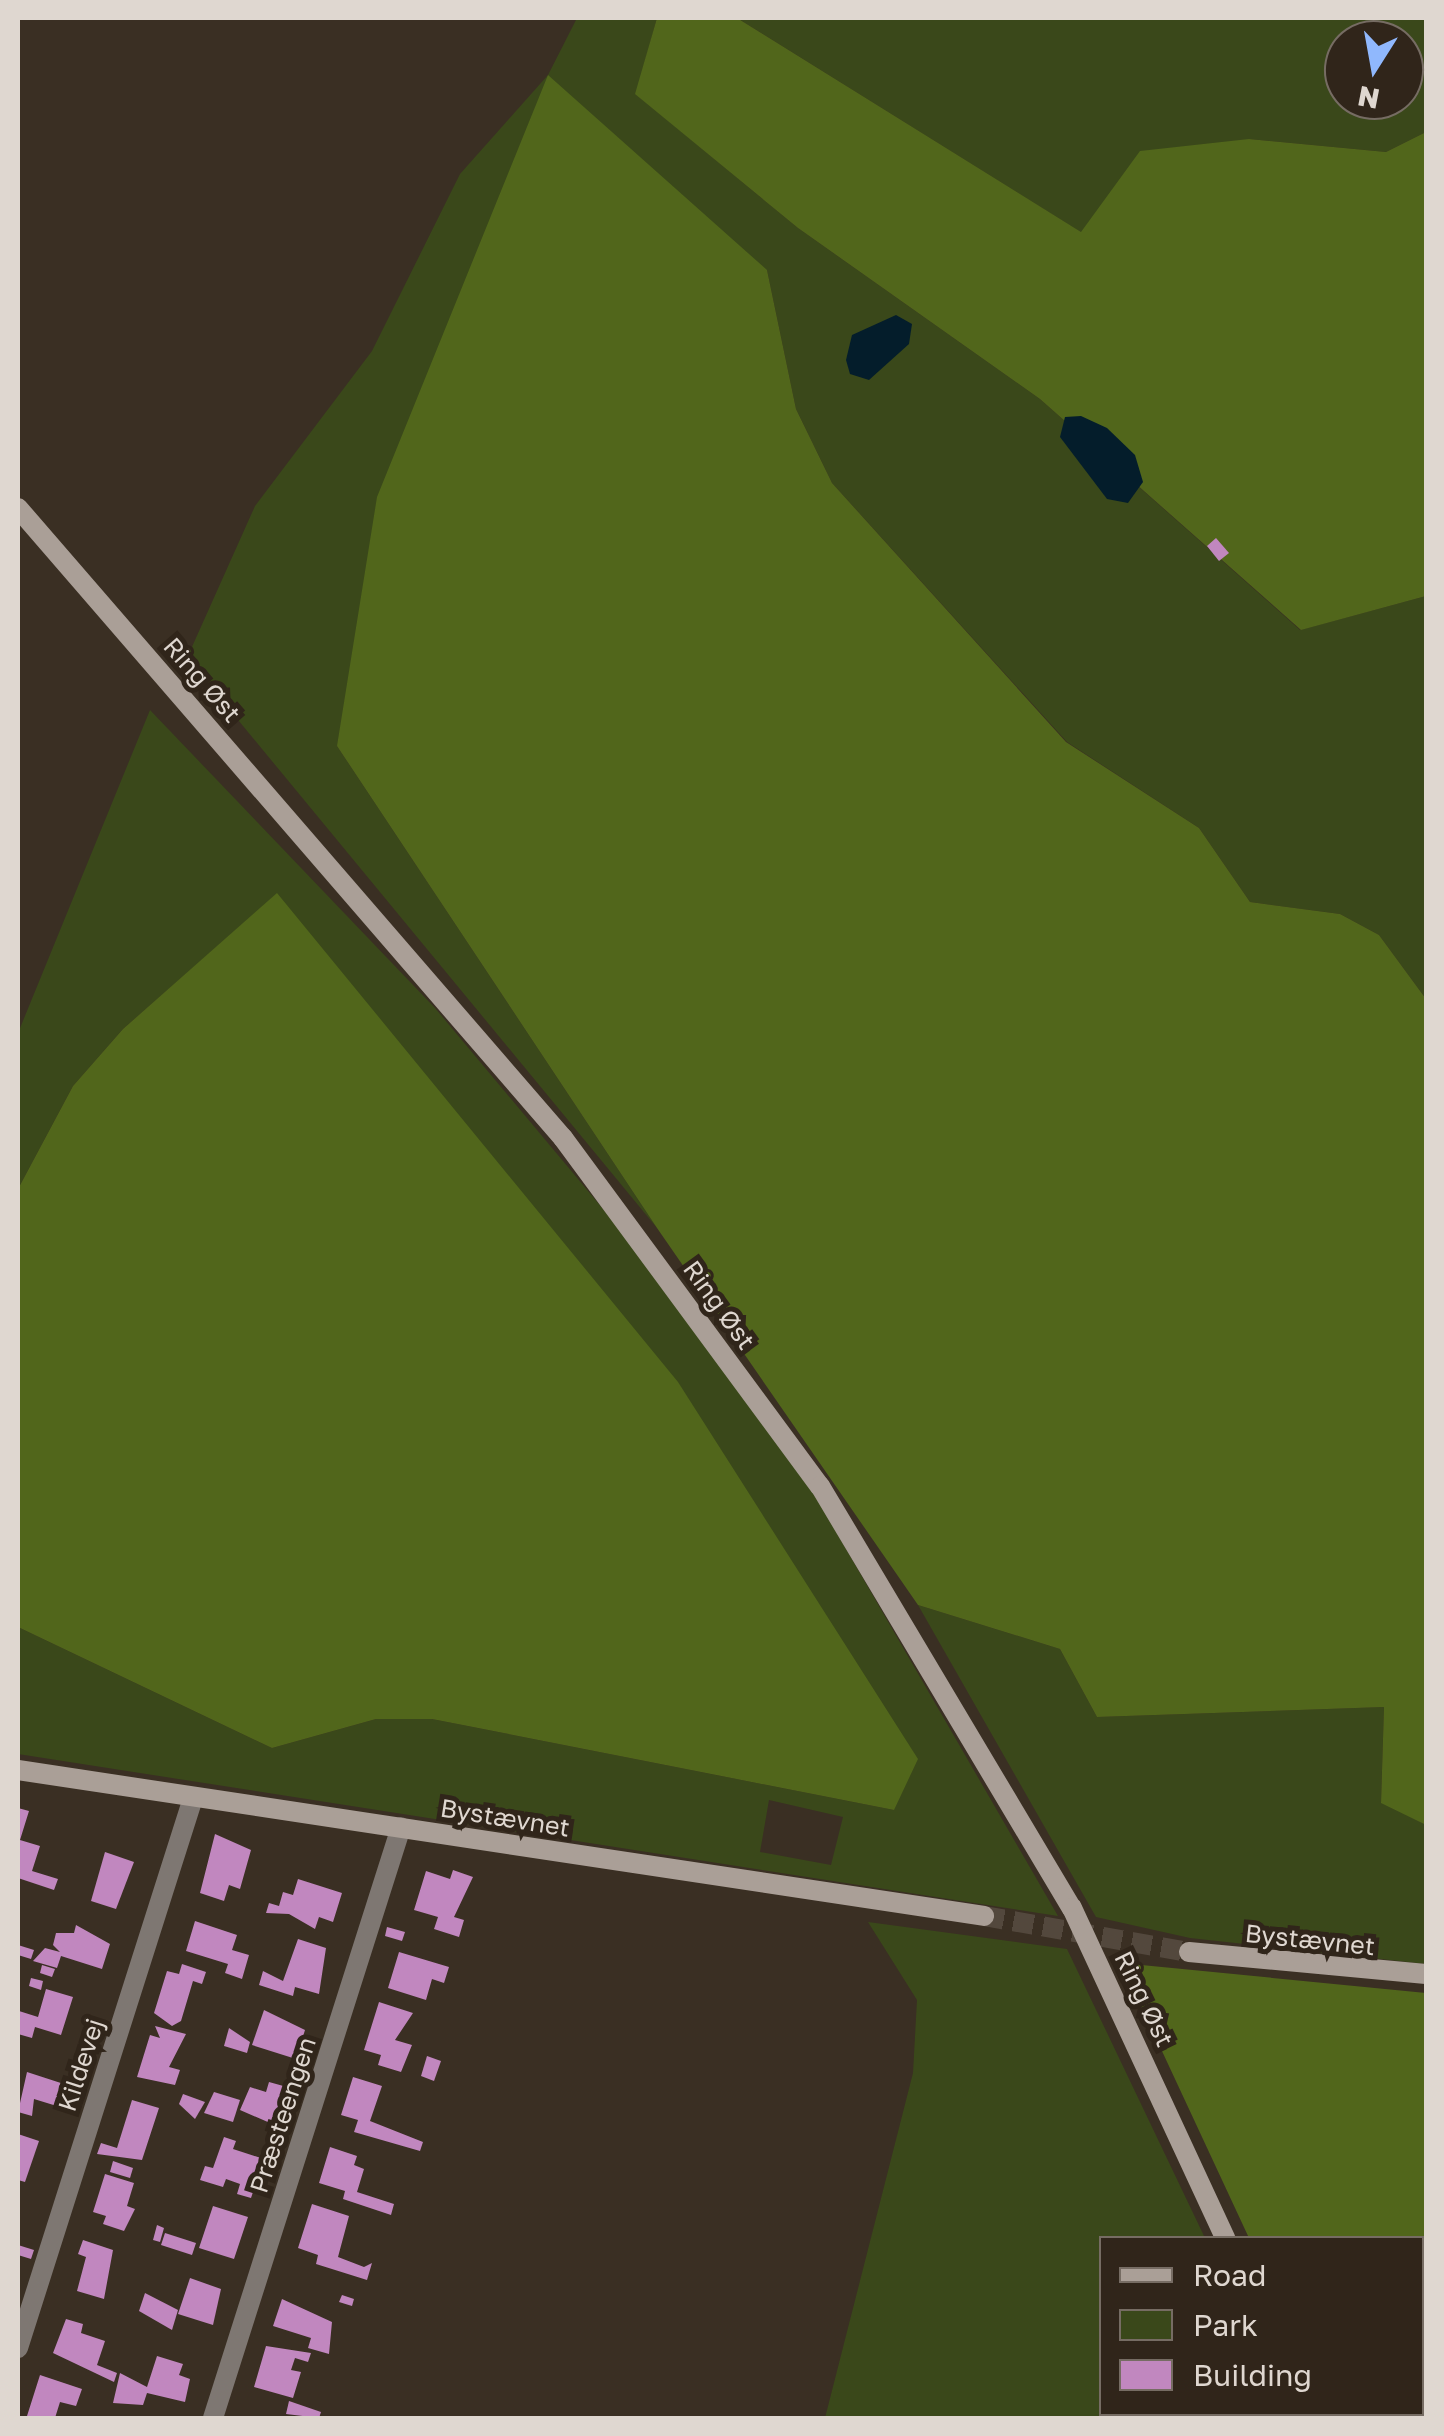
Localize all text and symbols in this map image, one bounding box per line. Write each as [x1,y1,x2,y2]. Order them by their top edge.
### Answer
north arrow [1324,20,1424,120]
text: N [1355,80,1382,116]
street label: Ring Øst [157,631,247,729]
street label: Ring Øst [677,1255,761,1355]
street label: Bystævnet [438,1793,572,1843]
street label: Bystævnet [1244,1918,1376,1962]
street label: Ring Øst [1108,1946,1180,2052]
street label: Kildevej [52,2015,110,2115]
street label: Præsteengen [244,2033,322,2197]
legend [1099,2236,1424,2416]
text: Road [1193,2257,1267,2293]
text: Park [1193,2307,1258,2343]
text: Building [1193,2357,1312,2393]

